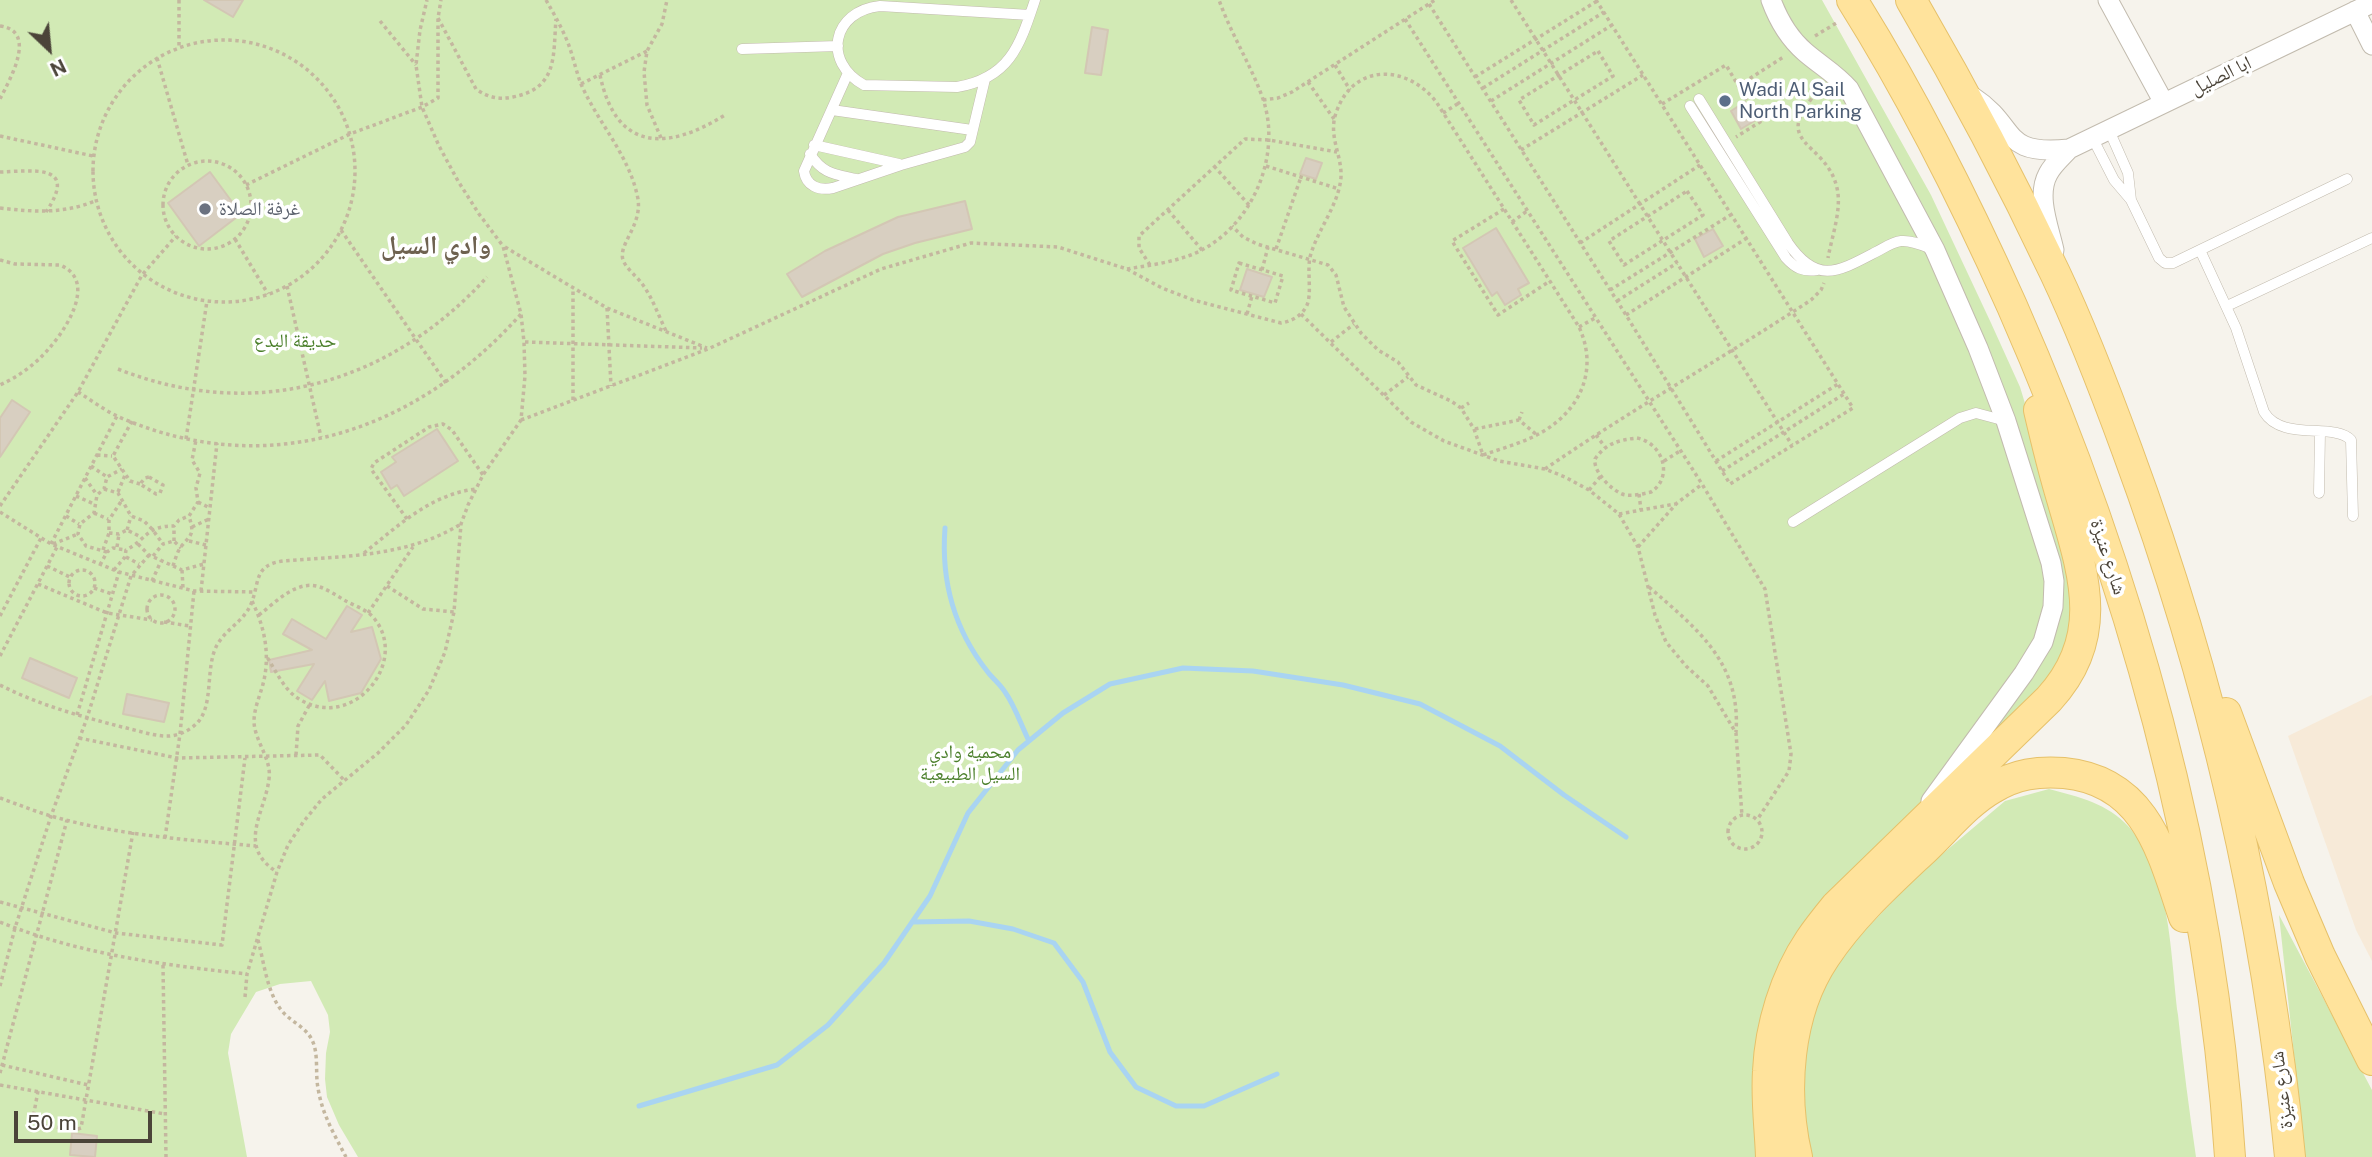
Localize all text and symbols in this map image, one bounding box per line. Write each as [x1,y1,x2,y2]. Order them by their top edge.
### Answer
north arrow [14,14,84,84]
street label: ابا الصليل [2187,51,2255,101]
text: N [47,55,70,81]
place label: Wadi Al Sail North Parking [1739,79,1862,123]
marker: Wadi Al Sail North Parking [1717,93,1733,109]
place label: غرفة الصلاة [219,198,300,220]
marker: غرفة الصلاة [197,201,213,217]
district label: وادي السيل [381,230,491,262]
park label: حديقة البدع [254,330,336,352]
street label: شارع عنيزة [2085,516,2131,598]
park label: محمية وادي السيل الطبيعية [920,741,1020,785]
street label: شارع عنيزة [2266,1050,2298,1130]
scale bar [18,1098,156,1142]
text: 50 m [27,1110,77,1135]

